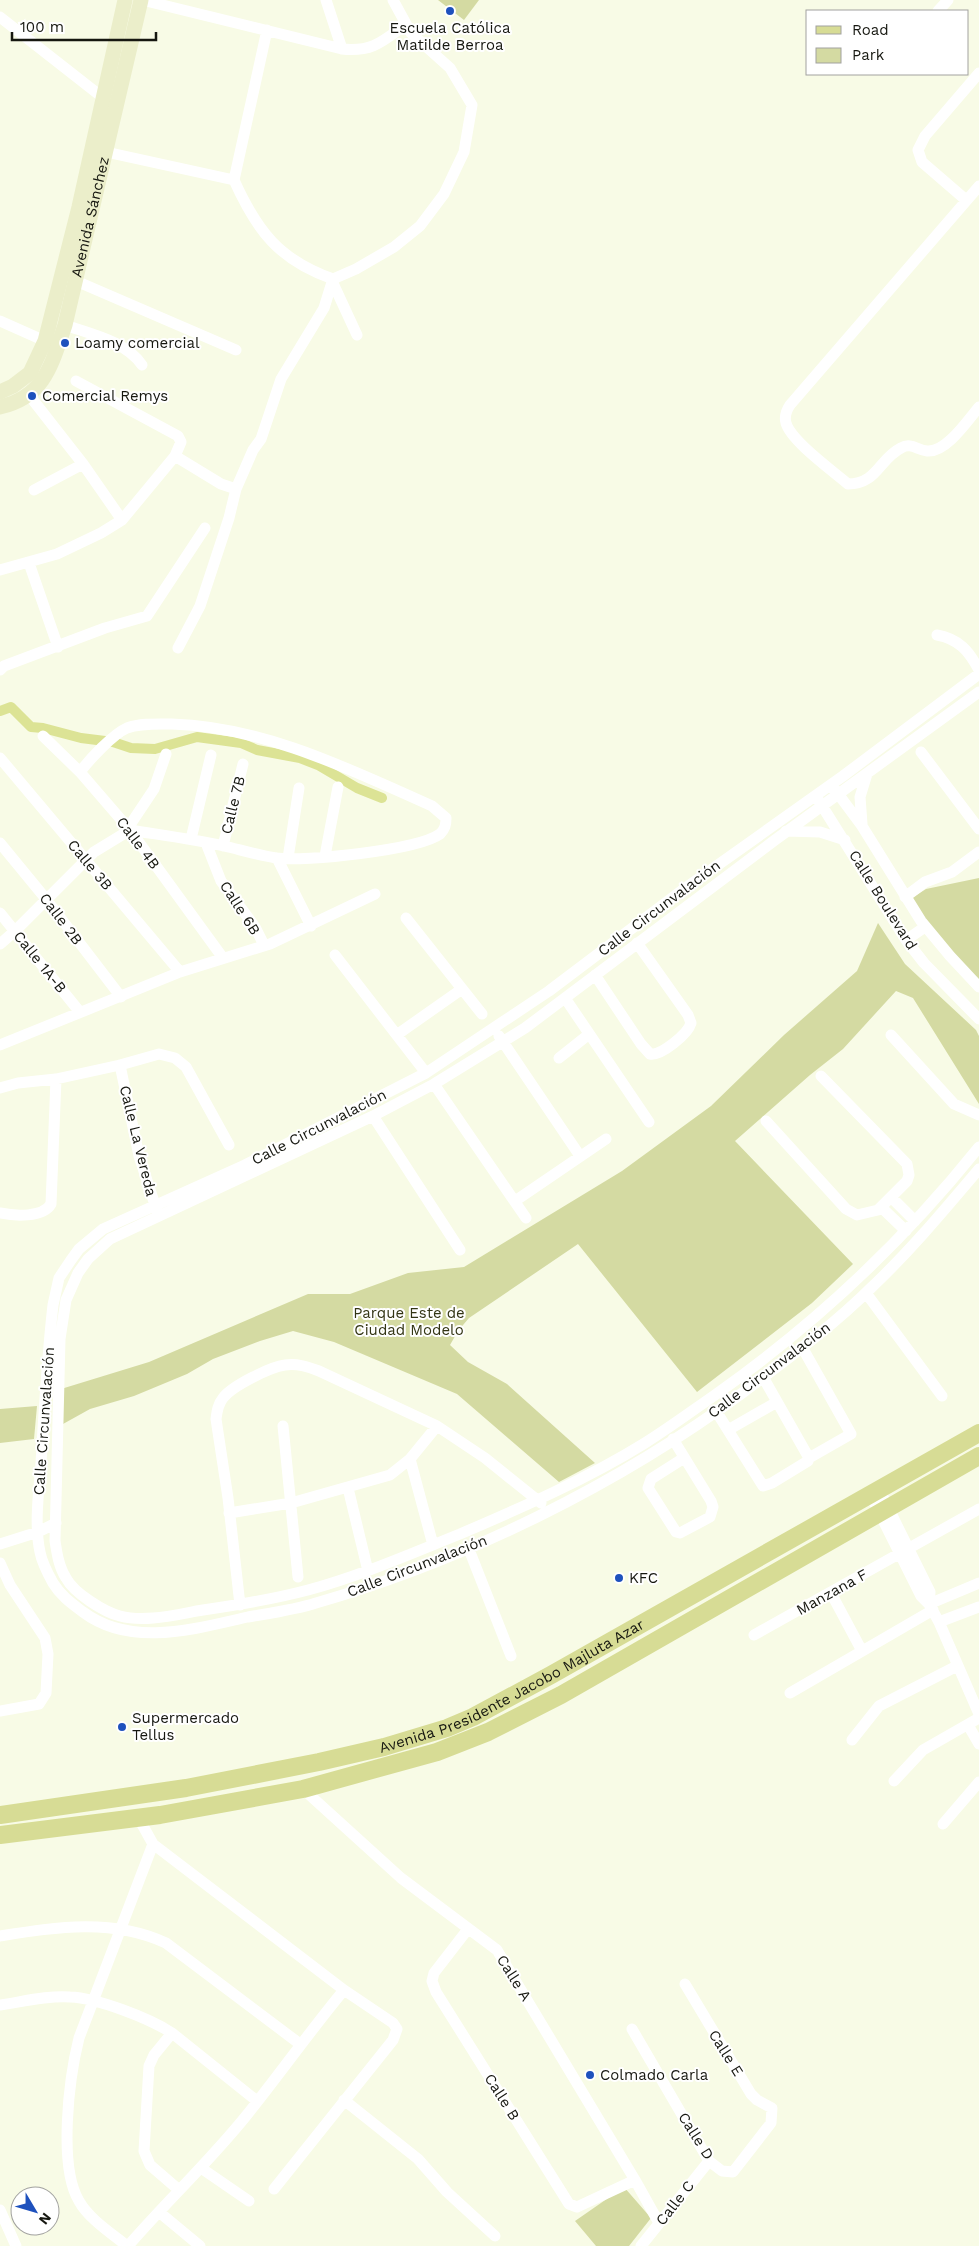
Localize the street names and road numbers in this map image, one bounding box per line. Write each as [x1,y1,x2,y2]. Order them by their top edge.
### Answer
street label: Avenida Sánchez [67,155,113,279]
street label: Calle 7B [217,774,249,836]
street label: Calle 4B [113,813,163,873]
street label: Calle 3B [64,836,116,894]
street label: Calle Boulevard [845,847,921,953]
street label: Calle Circunvalación [594,856,724,960]
street label: Calle 6B [216,878,264,938]
street label: Calle 2B [36,890,86,948]
street label: Calle 1A-B [10,927,70,997]
street label: Calle La Vereda [116,1084,161,1199]
street label: Calle Circunvalación [249,1085,389,1169]
street label: Calle Circunvalación [704,1318,834,1422]
street label: Calle Circunvalación [30,1346,58,1496]
street label: Calle Circunvalación [344,1531,490,1601]
street label: Manzana F [793,1565,871,1619]
street label: Avenida Presidente Jacobo Majluta Azar [377,1615,647,1757]
street label: Calle A [493,1952,535,2004]
street label: Calle E [705,2026,747,2080]
street label: Calle B [481,2070,523,2124]
street label: Calle D [674,2109,718,2163]
street label: Calle C [652,2177,698,2229]

